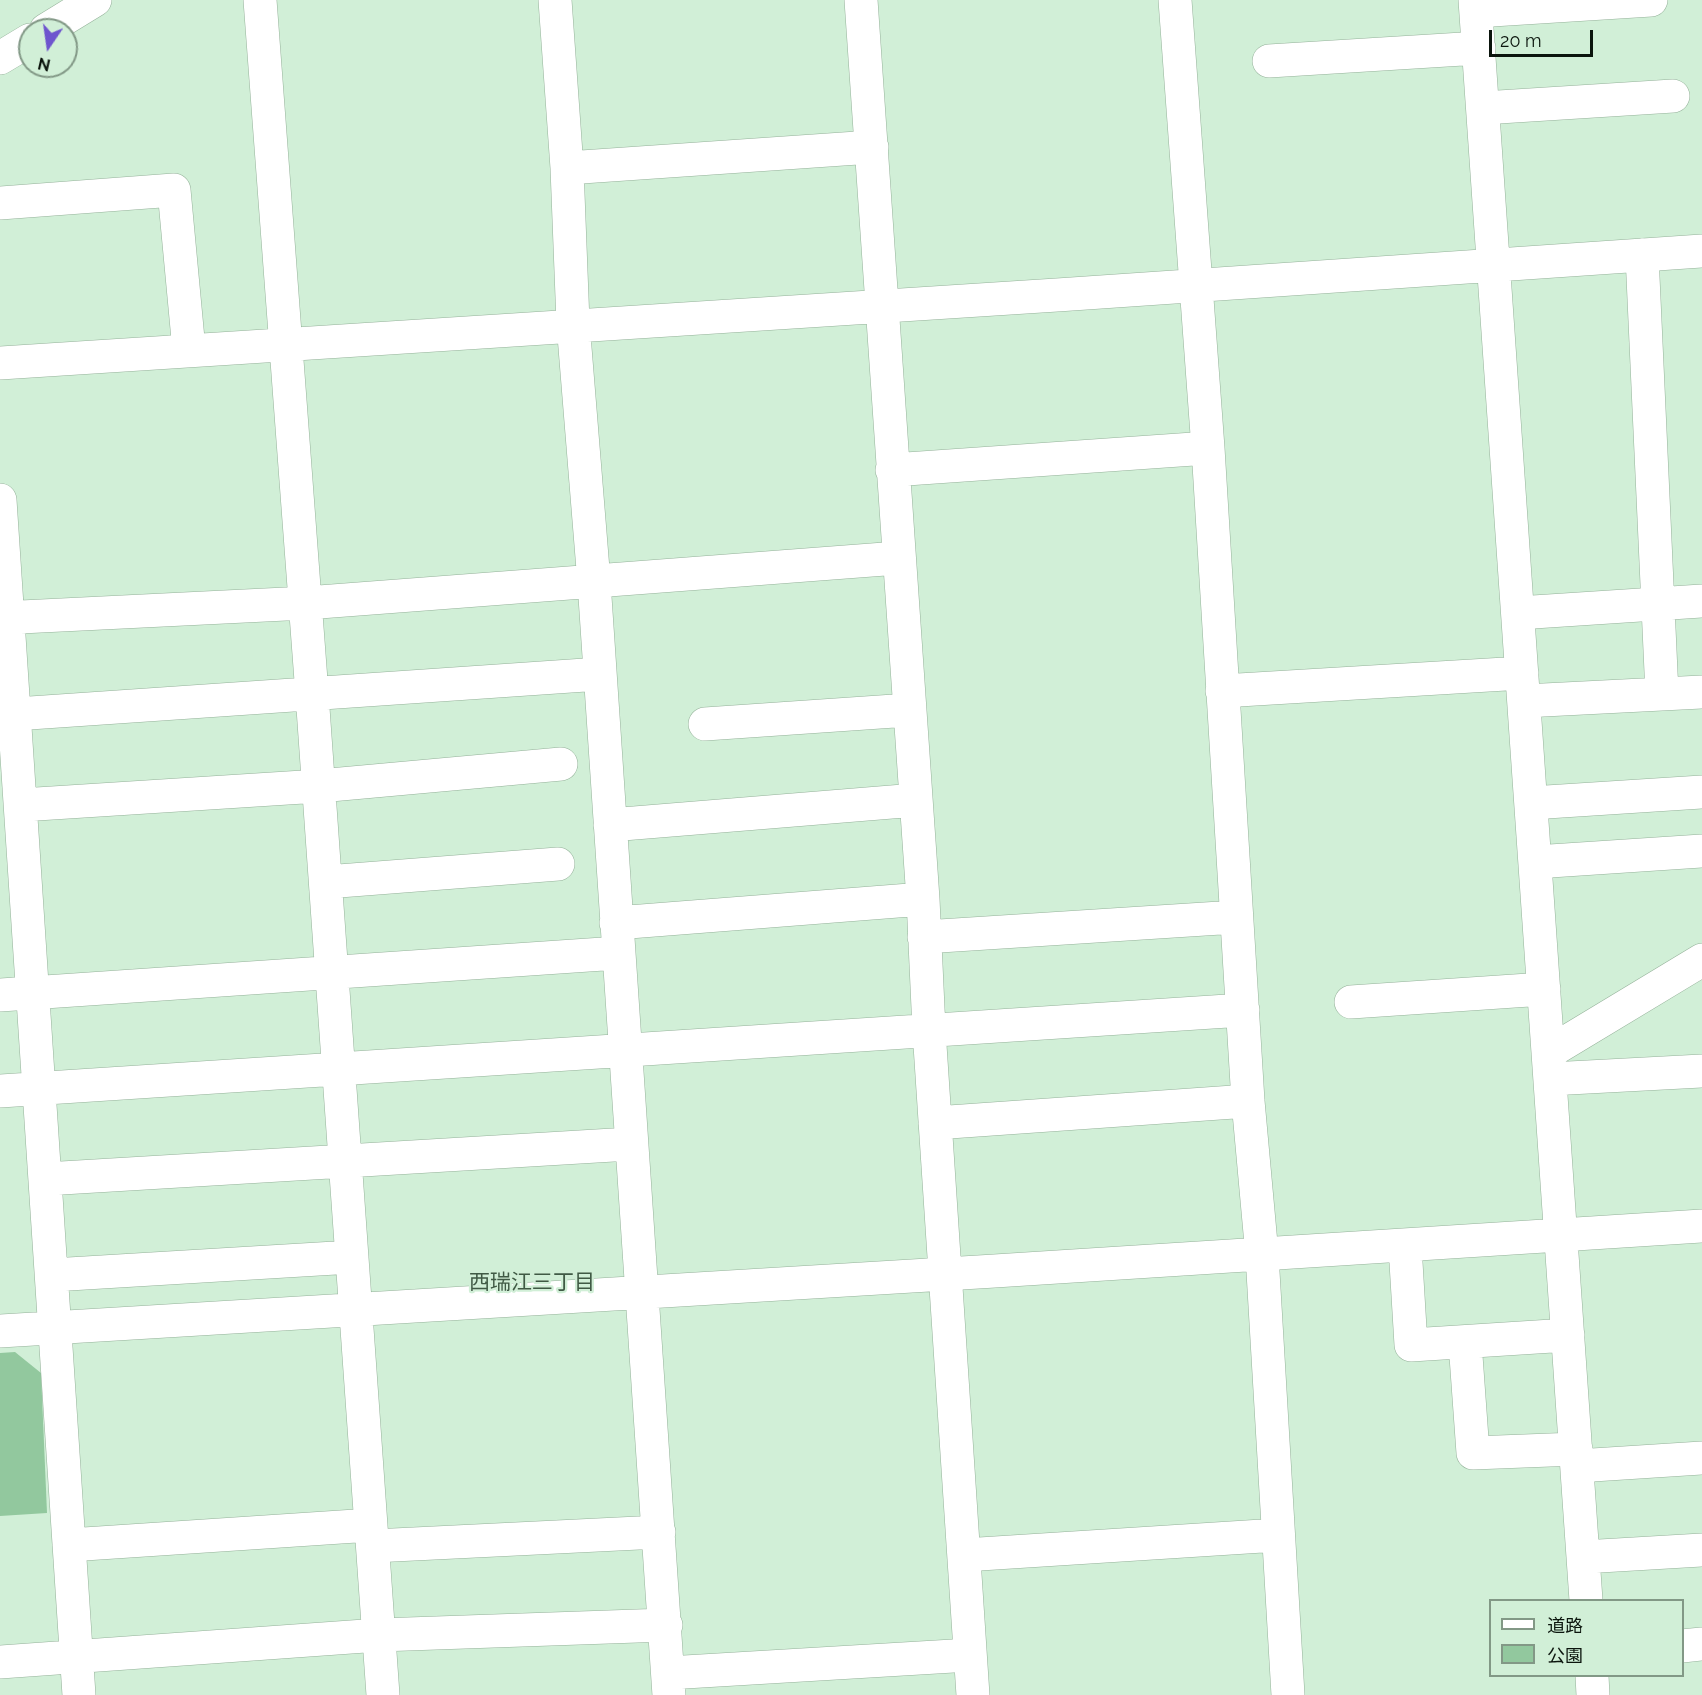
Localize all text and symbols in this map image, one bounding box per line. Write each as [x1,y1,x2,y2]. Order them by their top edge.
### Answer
north arrow [18,18,78,78]
scale bar [1492,18,1596,56]
text: 20 m [1500,30,1542,51]
text: N [36,53,52,75]
district label: 西瑞江三丁目 [469,1270,595,1296]
legend [1489,1599,1684,1677]
text: 道路 [1547,1615,1583,1636]
text: 公園 [1547,1645,1583,1666]

